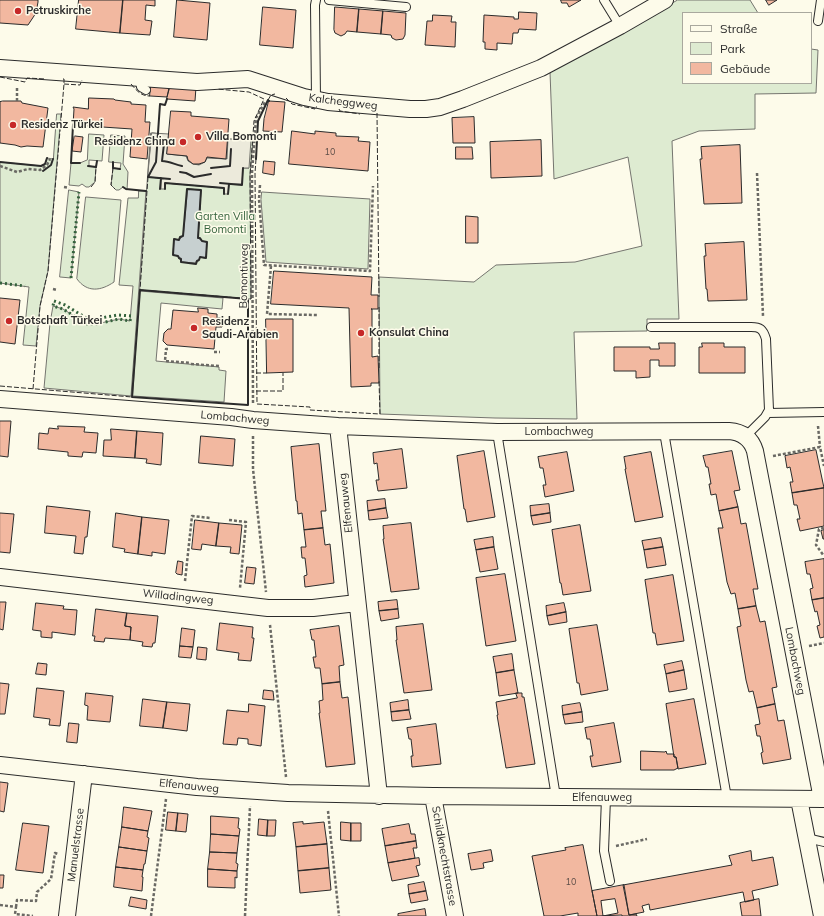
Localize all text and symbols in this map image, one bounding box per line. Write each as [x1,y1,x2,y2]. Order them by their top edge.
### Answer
place label: Petruskirche [26,4,91,18]
marker: Petruskirche [13,6,23,16]
legend [682,12,812,84]
text: Straße [720,21,757,36]
text: Park [720,41,745,56]
text: Gebäude [720,61,770,76]
street label: Kalcheggweg [308,91,378,113]
place label: Residenz Türkei [21,118,103,132]
marker: Residenz Türkei [8,120,18,130]
place label: Villa Bomonti [206,130,277,144]
marker: Villa Bomonti [193,132,203,142]
place label: Residenz China [94,135,175,149]
marker: Residenz China [178,137,188,147]
house number: 10 [325,147,335,157]
park label: Garten Villa Bomonti [195,210,255,236]
street label: Bomontiweg [237,244,251,308]
place label: Botschaft Türkei [17,314,102,328]
place label: Residenz Saudi-Arabien [202,315,278,341]
marker: Botschaft Türkei [4,316,14,326]
marker: Residenz Saudi-Arabien [189,323,199,333]
place label: Konsulat China [369,326,449,340]
marker: Konsulat China [356,328,366,338]
street label: Lombachweg [200,408,270,428]
street label: Lombachweg [524,425,594,439]
street label: Elfenauweg [336,472,356,534]
street label: Willadingweg [142,587,214,607]
street label: Lombachweg [782,626,808,696]
street label: Elfenauweg [158,776,220,796]
street label: Elfenauweg [572,791,632,805]
street label: Schildknechtstrasse [429,805,459,907]
street label: Manuelstrasse [65,807,87,883]
house number: 10 [566,877,576,887]

